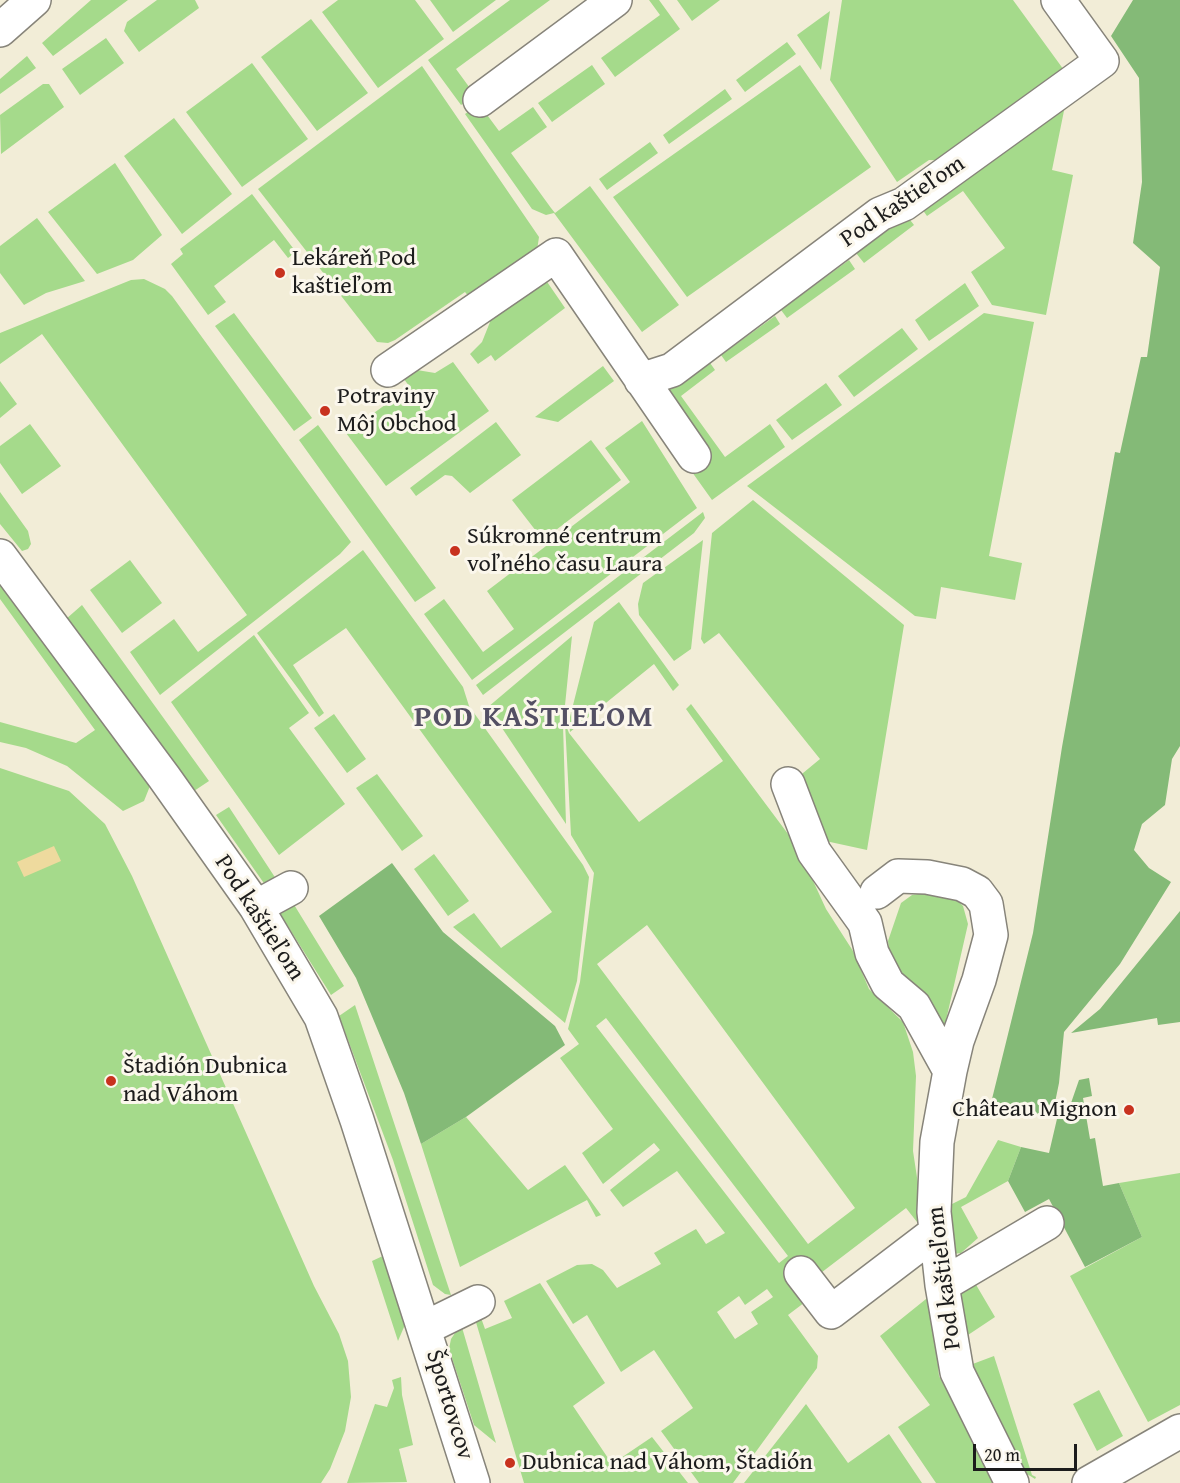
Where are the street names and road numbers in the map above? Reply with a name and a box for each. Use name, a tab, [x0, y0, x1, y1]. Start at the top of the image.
street label: Pod kaštieľom	[835, 150, 971, 254]
street label: Pod kaštieľom	[208, 850, 310, 986]
street label: Pod kaštieľom	[922, 1205, 968, 1351]
street label: Športovcov	[419, 1347, 479, 1463]

